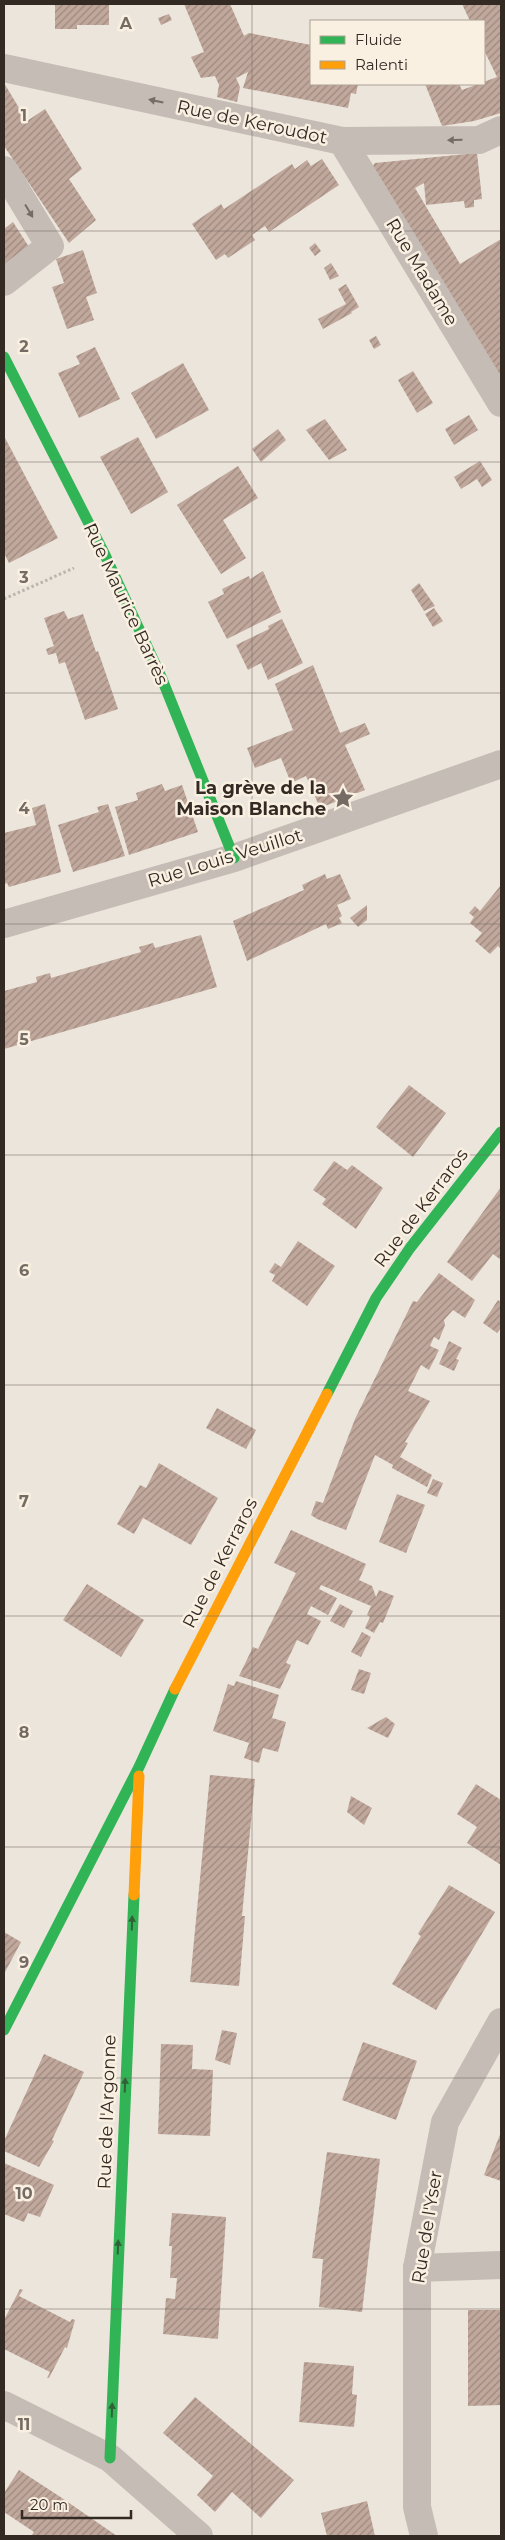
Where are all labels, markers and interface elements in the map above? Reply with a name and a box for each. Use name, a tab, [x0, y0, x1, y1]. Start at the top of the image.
text: A	[119, 14, 133, 33]
legend	[310, 20, 485, 85]
text: Fluide	[355, 30, 402, 49]
text: Ralenti	[355, 55, 408, 74]
street label: Rue de Keroudot	[175, 95, 329, 149]
one-way arrow	[149, 97, 164, 105]
text: 1	[21, 106, 27, 125]
one-way arrow	[446, 137, 462, 145]
one-way arrow	[25, 205, 34, 218]
street label: Rue Madame	[381, 214, 463, 330]
text: 2	[19, 337, 29, 356]
street label: Rue Maurice Barrès	[79, 520, 173, 689]
text: 3	[18, 568, 29, 587]
place label: La grève de la Maison Blanche	[176, 777, 326, 820]
place icon: La grève de la Maison Blanche	[330, 785, 356, 811]
text: 4	[18, 799, 30, 818]
street label: Rue Louis Veuillot	[145, 824, 305, 892]
text: 5	[19, 1030, 29, 1049]
street label: Rue de Kerraros	[369, 1144, 473, 1272]
text: 6	[19, 1261, 29, 1280]
text: 7	[19, 1492, 29, 1511]
street label: Rue de Kerraros	[178, 1494, 262, 1632]
text: 8	[19, 1723, 29, 1742]
one-way arrow	[129, 1914, 137, 1930]
text: 9	[19, 1953, 29, 1972]
street label: Rue de l'Argonne	[93, 2034, 121, 2190]
one-way arrow	[122, 2077, 130, 2093]
street label: Rue de l'Yser	[407, 2169, 447, 2285]
text: 10	[15, 2184, 33, 2203]
one-way arrow	[115, 2239, 123, 2255]
one-way arrow	[108, 2401, 116, 2417]
text: 11	[18, 2415, 30, 2434]
scale bar	[22, 2488, 131, 2520]
text: 20 m	[30, 2495, 68, 2514]

